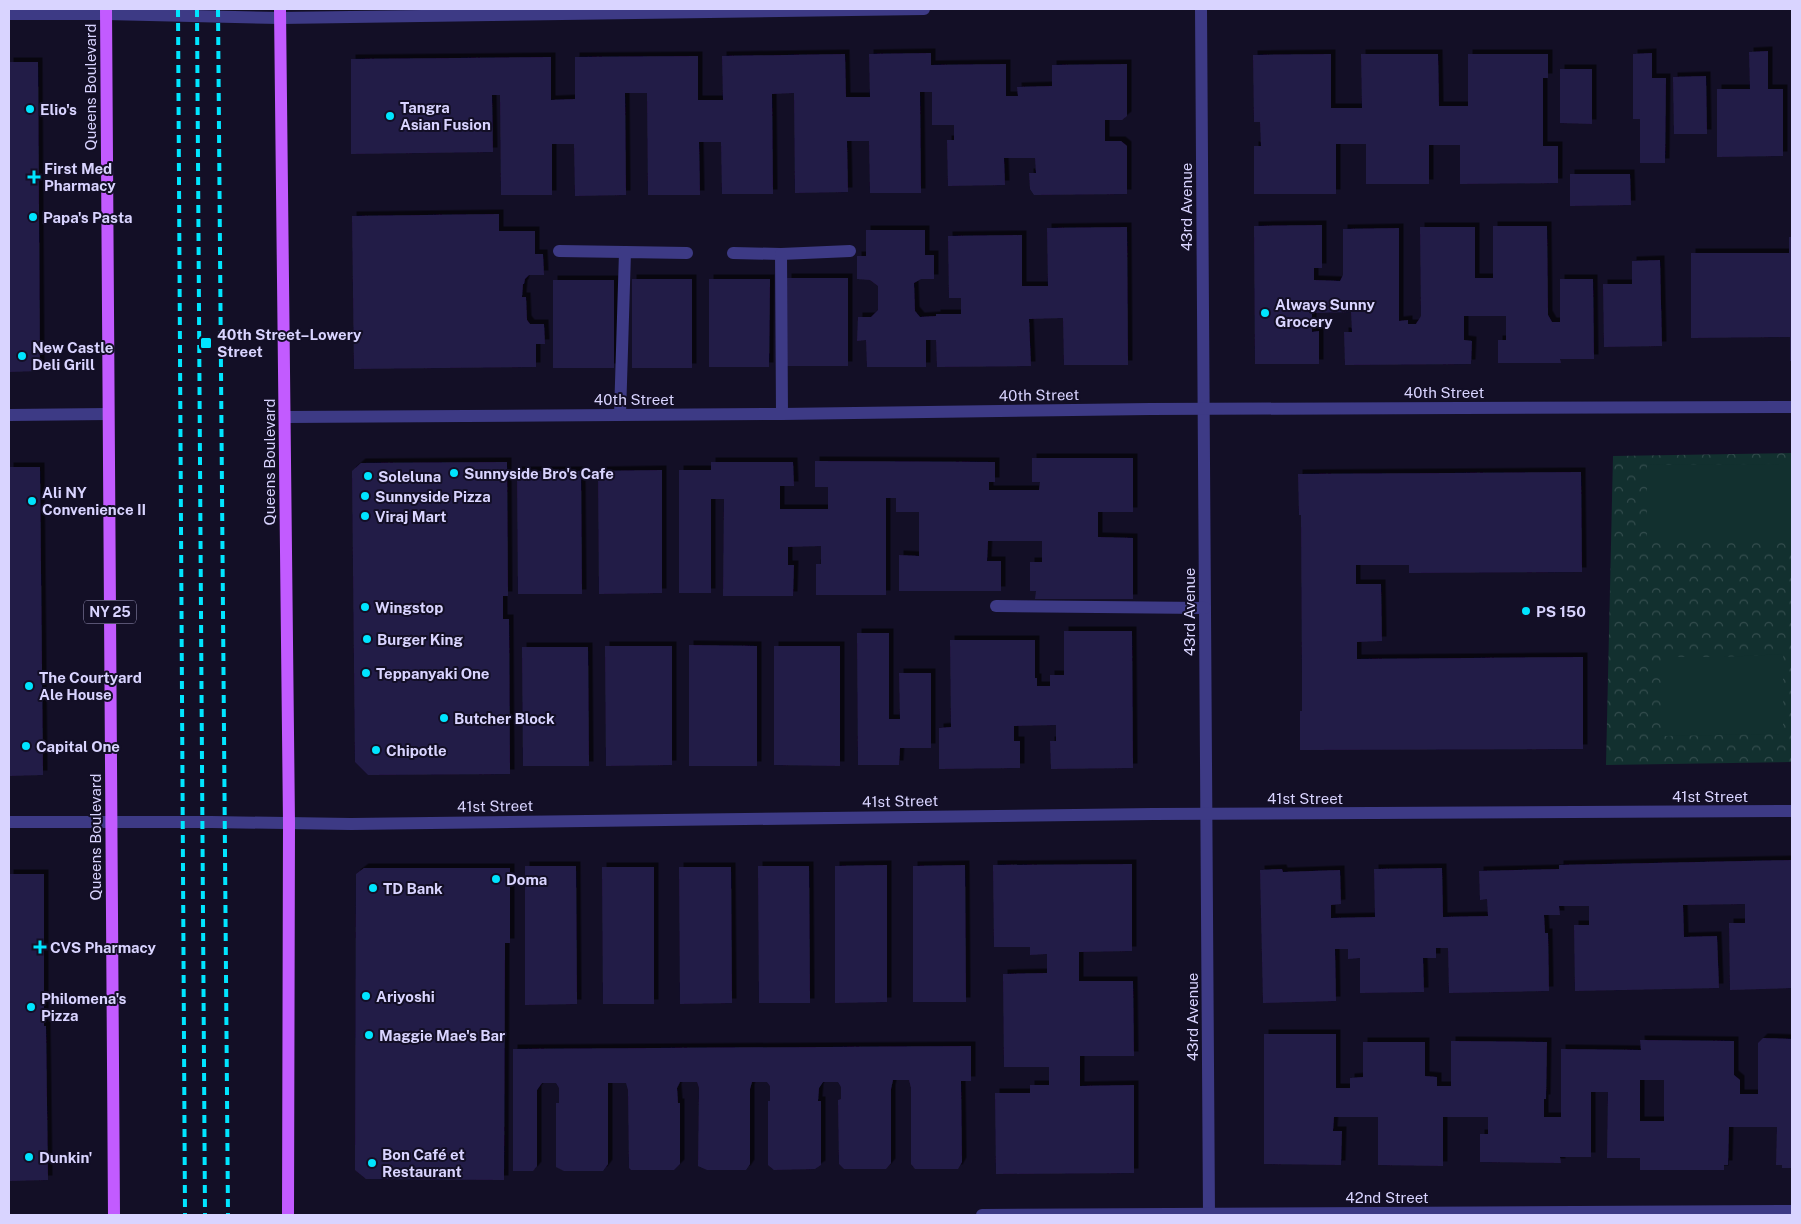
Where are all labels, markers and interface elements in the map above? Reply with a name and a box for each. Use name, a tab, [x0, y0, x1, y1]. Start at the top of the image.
street label: Queens Boulevard	[82, 24, 99, 150]
place label: Tangra Asian Fusion	[400, 99, 491, 133]
place label: Elio's	[40, 101, 77, 118]
marker: Elio's	[24, 103, 36, 115]
marker: Tangra Asian Fusion	[384, 110, 396, 122]
place label: First Med Pharmacy	[44, 160, 116, 194]
street label: 43rd Avenue	[1178, 163, 1195, 251]
marker: First Med Pharmacy	[28, 171, 40, 183]
place label: Papa's Pasta	[43, 209, 133, 226]
marker: Papa's Pasta	[27, 211, 39, 223]
place label: Always Sunny Grocery	[1275, 296, 1375, 330]
marker: Always Sunny Grocery	[1259, 307, 1271, 319]
place label: 40th Street–Lowery Street	[217, 326, 362, 360]
marker: 40th Street–Lowery Street	[199, 336, 213, 350]
place label: New Castle Deli Grill	[32, 339, 113, 373]
marker: New Castle Deli Grill	[16, 350, 28, 362]
street label: 40th Street	[1404, 384, 1484, 401]
street label: 40th Street	[999, 386, 1080, 404]
street label: 40th Street	[594, 391, 674, 408]
street label: Queens Boulevard	[261, 399, 278, 525]
place label: Sunnyside Bro's Cafe	[464, 465, 614, 482]
marker: Sunnyside Bro's Cafe	[448, 467, 460, 479]
place label: Soleluna	[378, 468, 441, 485]
marker: Soleluna	[362, 470, 374, 482]
place label: Ali NY Convenience II	[42, 484, 146, 518]
place label: Sunnyside Pizza	[375, 488, 491, 505]
marker: Sunnyside Pizza	[359, 490, 371, 502]
marker: Ali NY Convenience II	[26, 495, 38, 507]
place label: Viraj Mart	[375, 508, 446, 525]
marker: Viraj Mart	[359, 510, 371, 522]
street label: 43rd Avenue	[1181, 568, 1198, 656]
place label: Wingstop	[375, 599, 443, 616]
road number: NY 25	[84, 600, 136, 624]
marker: Wingstop	[359, 601, 371, 613]
place label: PS 150	[1536, 603, 1586, 620]
marker: PS 150	[1520, 605, 1532, 617]
place label: Burger King	[377, 631, 463, 648]
marker: Burger King	[361, 633, 373, 645]
place label: Teppanyaki One	[376, 665, 490, 682]
marker: Teppanyaki One	[360, 667, 372, 679]
place label: The Courtyard Ale House	[39, 669, 142, 703]
marker: The Courtyard Ale House	[23, 680, 35, 692]
place label: Butcher Block	[454, 710, 555, 727]
marker: Butcher Block	[438, 712, 450, 724]
place label: Capital One	[36, 738, 120, 755]
marker: Capital One	[20, 740, 32, 752]
place label: Chipotle	[386, 742, 447, 759]
marker: Chipotle	[370, 744, 382, 756]
street label: Queens Boulevard	[87, 774, 104, 900]
street label: 41st Street	[1672, 788, 1748, 805]
street label: 41st Street	[1267, 790, 1343, 807]
street label: 41st Street	[862, 792, 938, 810]
street label: 41st Street	[457, 797, 533, 815]
place label: Doma	[506, 871, 547, 888]
marker: Doma	[490, 873, 502, 885]
place label: TD Bank	[383, 880, 443, 897]
marker: TD Bank	[367, 882, 379, 894]
place label: CVS Pharmacy	[50, 939, 157, 956]
marker: CVS Pharmacy	[34, 941, 46, 953]
street label: 43rd Avenue	[1184, 973, 1201, 1061]
place label: Ariyoshi	[376, 988, 435, 1005]
place label: Philomena's Pizza	[41, 990, 126, 1024]
marker: Ariyoshi	[360, 990, 372, 1002]
marker: Philomena's Pizza	[25, 1001, 37, 1013]
place label: Maggie Mae's Bar	[379, 1027, 505, 1044]
marker: Maggie Mae's Bar	[363, 1029, 375, 1041]
place label: Bon Café et Restaurant	[382, 1146, 465, 1180]
place label: Dunkin'	[39, 1149, 93, 1166]
marker: Dunkin'	[23, 1151, 35, 1163]
marker: Bon Café et Restaurant	[366, 1157, 378, 1169]
street label: 42nd Street	[1345, 1189, 1429, 1206]

